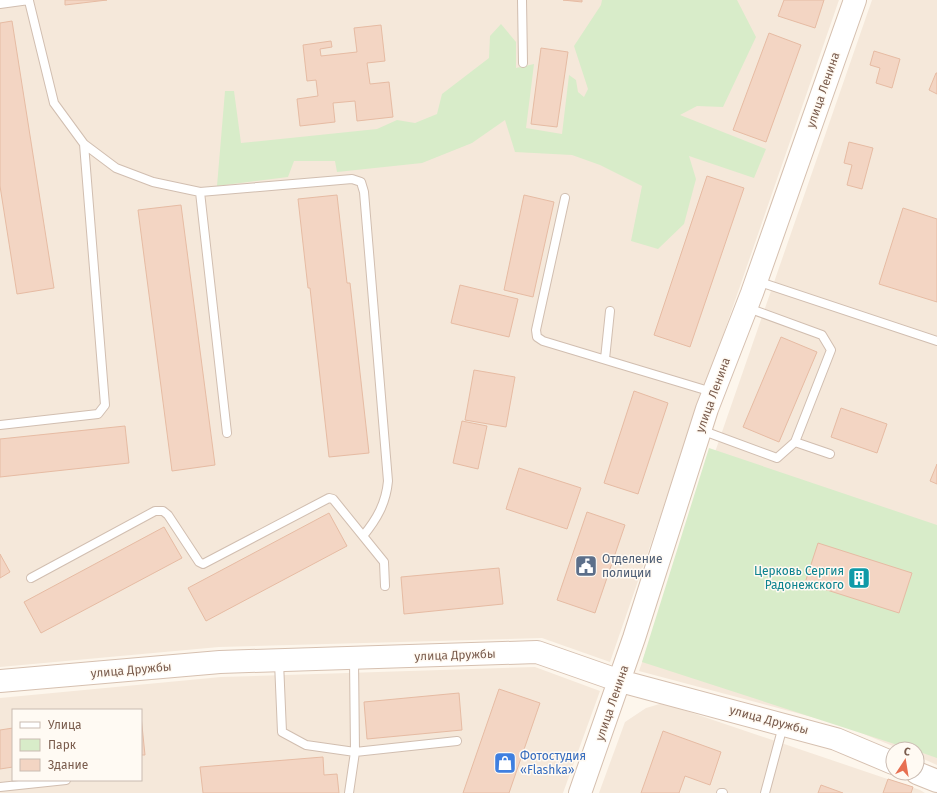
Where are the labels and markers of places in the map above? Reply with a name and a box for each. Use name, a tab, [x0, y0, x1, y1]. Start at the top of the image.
place label: Отделение полиции	[602, 552, 663, 580]
public building icon: Отделение полиции	[573, 553, 599, 579]
place label: Церковь Сергия Радонежского	[754, 564, 844, 592]
building icon: Церковь Сергия Радонежского	[846, 565, 872, 591]
place label: Фотостудия «Flashka»	[520, 749, 586, 777]
shop icon: Фотостудия «Flashka»	[492, 750, 518, 776]

